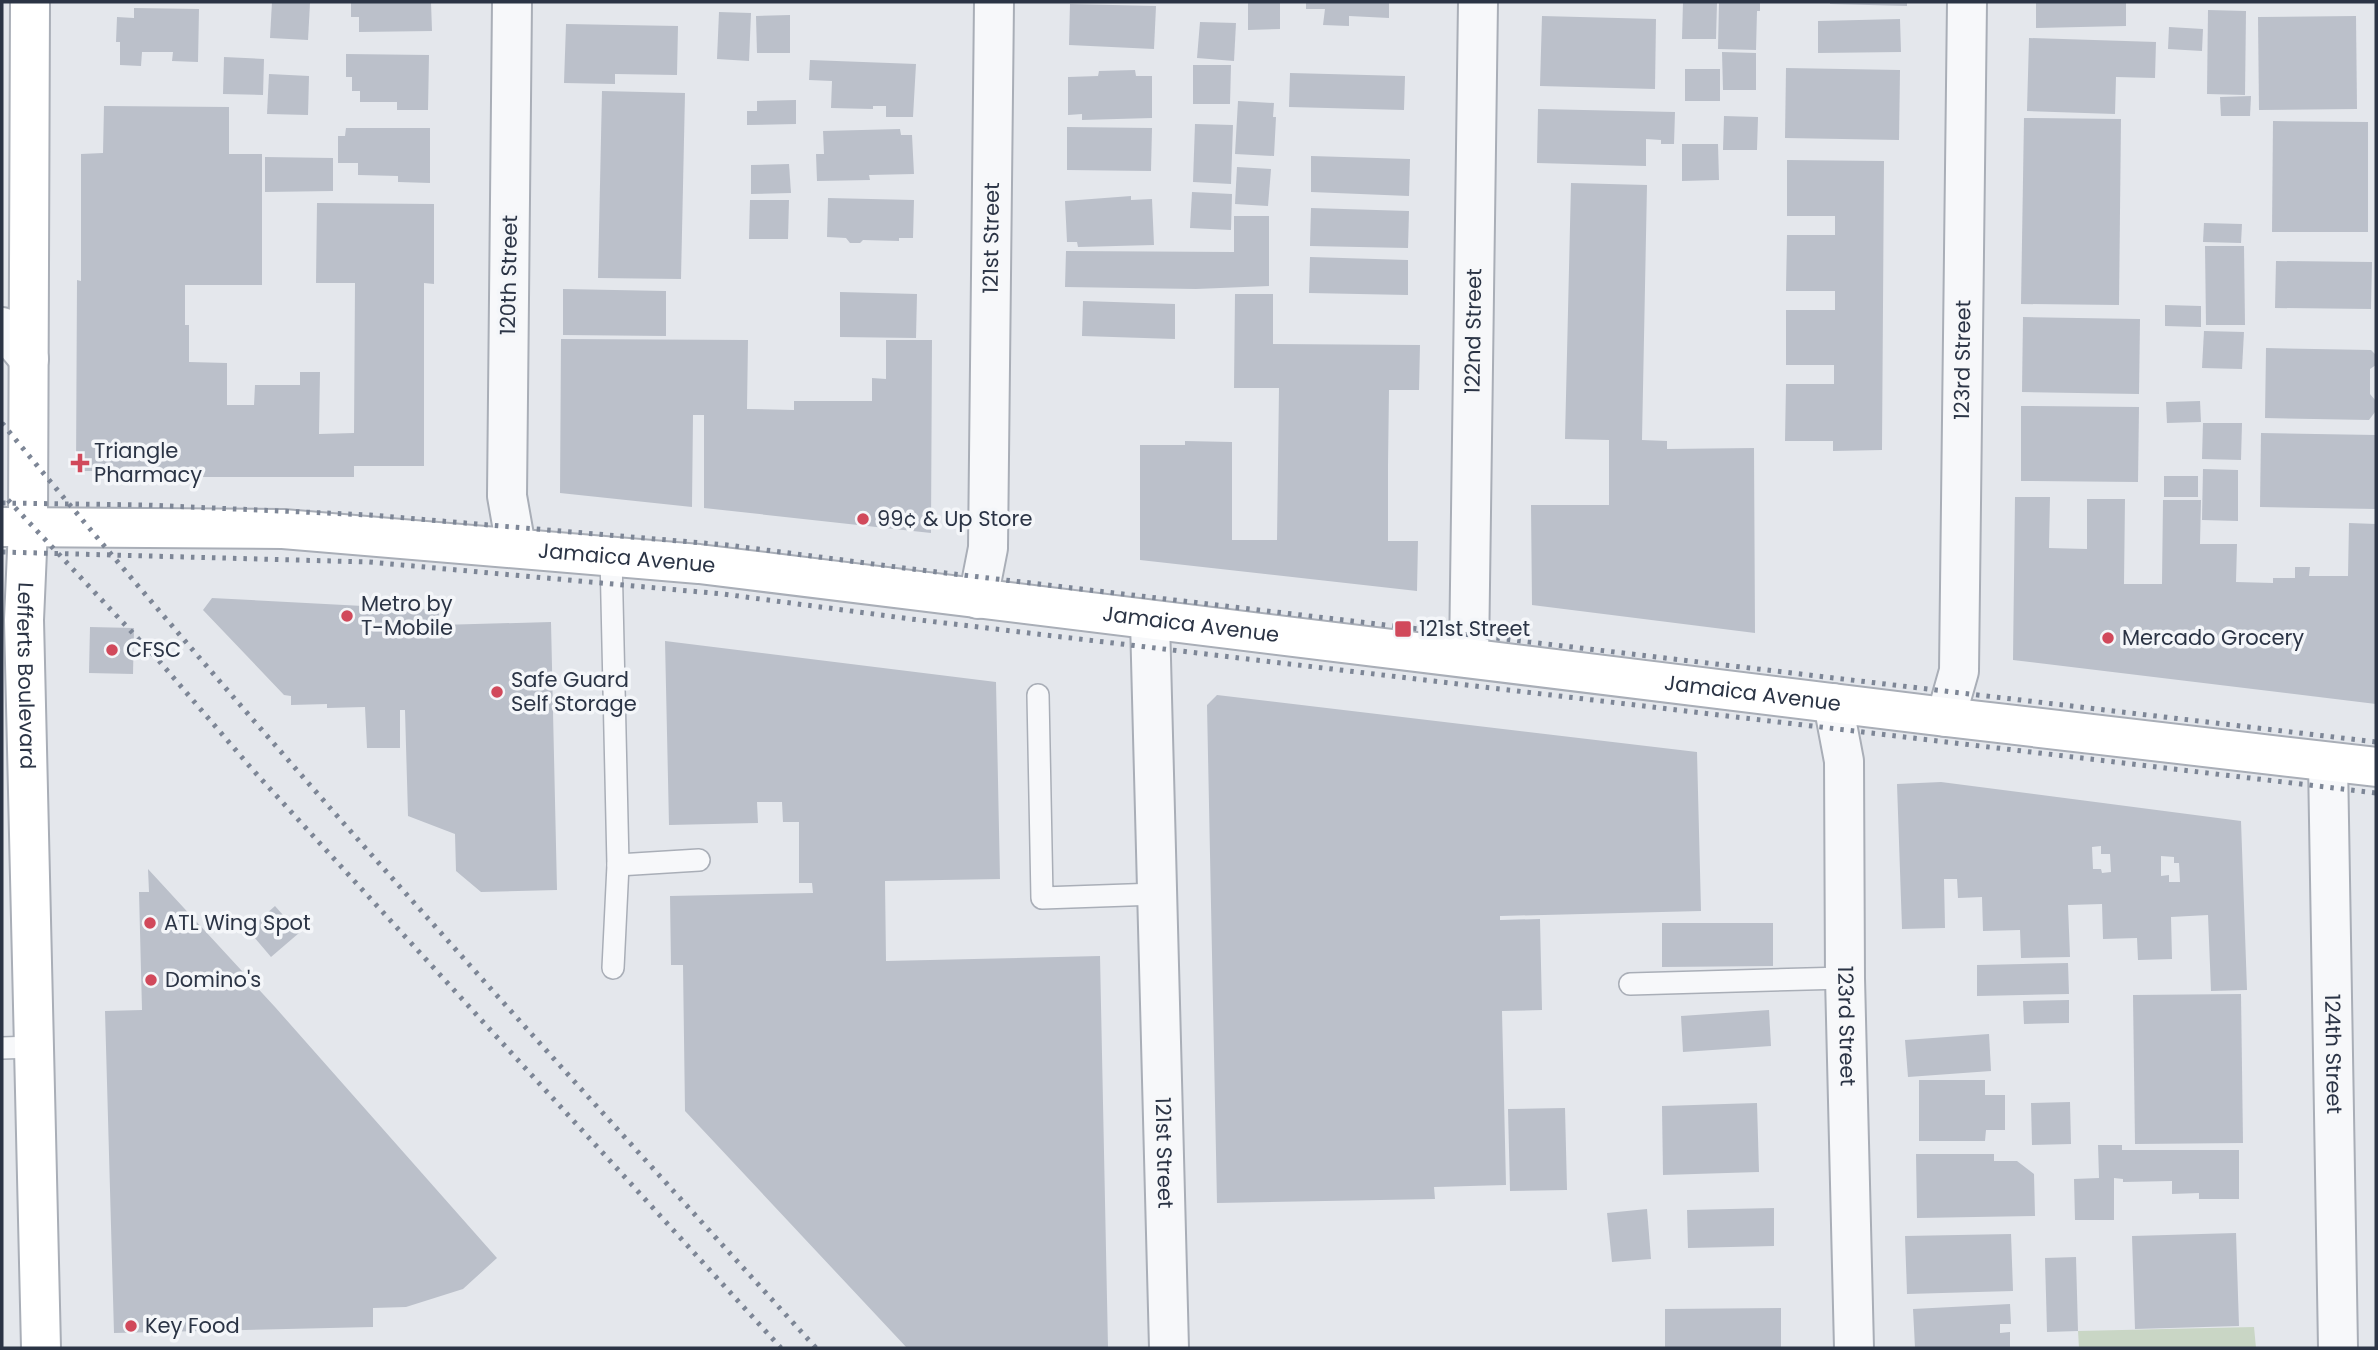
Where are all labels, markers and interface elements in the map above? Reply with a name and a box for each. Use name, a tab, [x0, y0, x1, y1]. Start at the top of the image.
street label: 121st Street	[976, 182, 1006, 294]
street label: 120th Street	[493, 215, 524, 335]
street label: 122nd Street	[1458, 268, 1488, 394]
street label: 123rd Street	[1947, 299, 1977, 420]
place label: Triangle Pharmacy	[94, 436, 202, 489]
marker: Triangle Pharmacy	[72, 455, 88, 471]
place label: 99¢ & Up Store	[877, 504, 1032, 533]
marker: 99¢ & Up Store	[855, 511, 871, 527]
street label: Jamaica Avenue	[537, 536, 717, 580]
street label: Lefferts Boulevard	[10, 582, 42, 770]
place label: Metro by T-Mobile	[361, 589, 453, 642]
street label: Jamaica Avenue	[1101, 599, 1281, 649]
marker: Metro by T-Mobile	[339, 608, 355, 624]
place label: 121st Street	[1419, 614, 1530, 643]
marker: 121st Street	[1393, 619, 1413, 639]
place label: Mercado Grocery	[2122, 623, 2304, 652]
marker: Mercado Grocery	[2100, 630, 2116, 646]
place label: CFSC	[126, 635, 181, 664]
marker: CFSC	[104, 642, 120, 658]
place label: Safe Guard Self Storage	[511, 665, 637, 718]
street label: Jamaica Avenue	[1663, 668, 1843, 718]
marker: Safe Guard Self Storage	[489, 684, 505, 700]
place label: ATL Wing Spot	[164, 908, 311, 937]
marker: ATL Wing Spot	[142, 915, 158, 931]
place label: Domino's	[165, 965, 261, 994]
street label: 123rd Street	[1831, 966, 1863, 1086]
marker: Domino's	[143, 972, 159, 988]
street label: 124th Street	[2318, 994, 2349, 1114]
street label: 121st Street	[1148, 1097, 1180, 1209]
place label: Key Food	[145, 1311, 240, 1340]
marker: Key Food	[123, 1318, 139, 1334]

